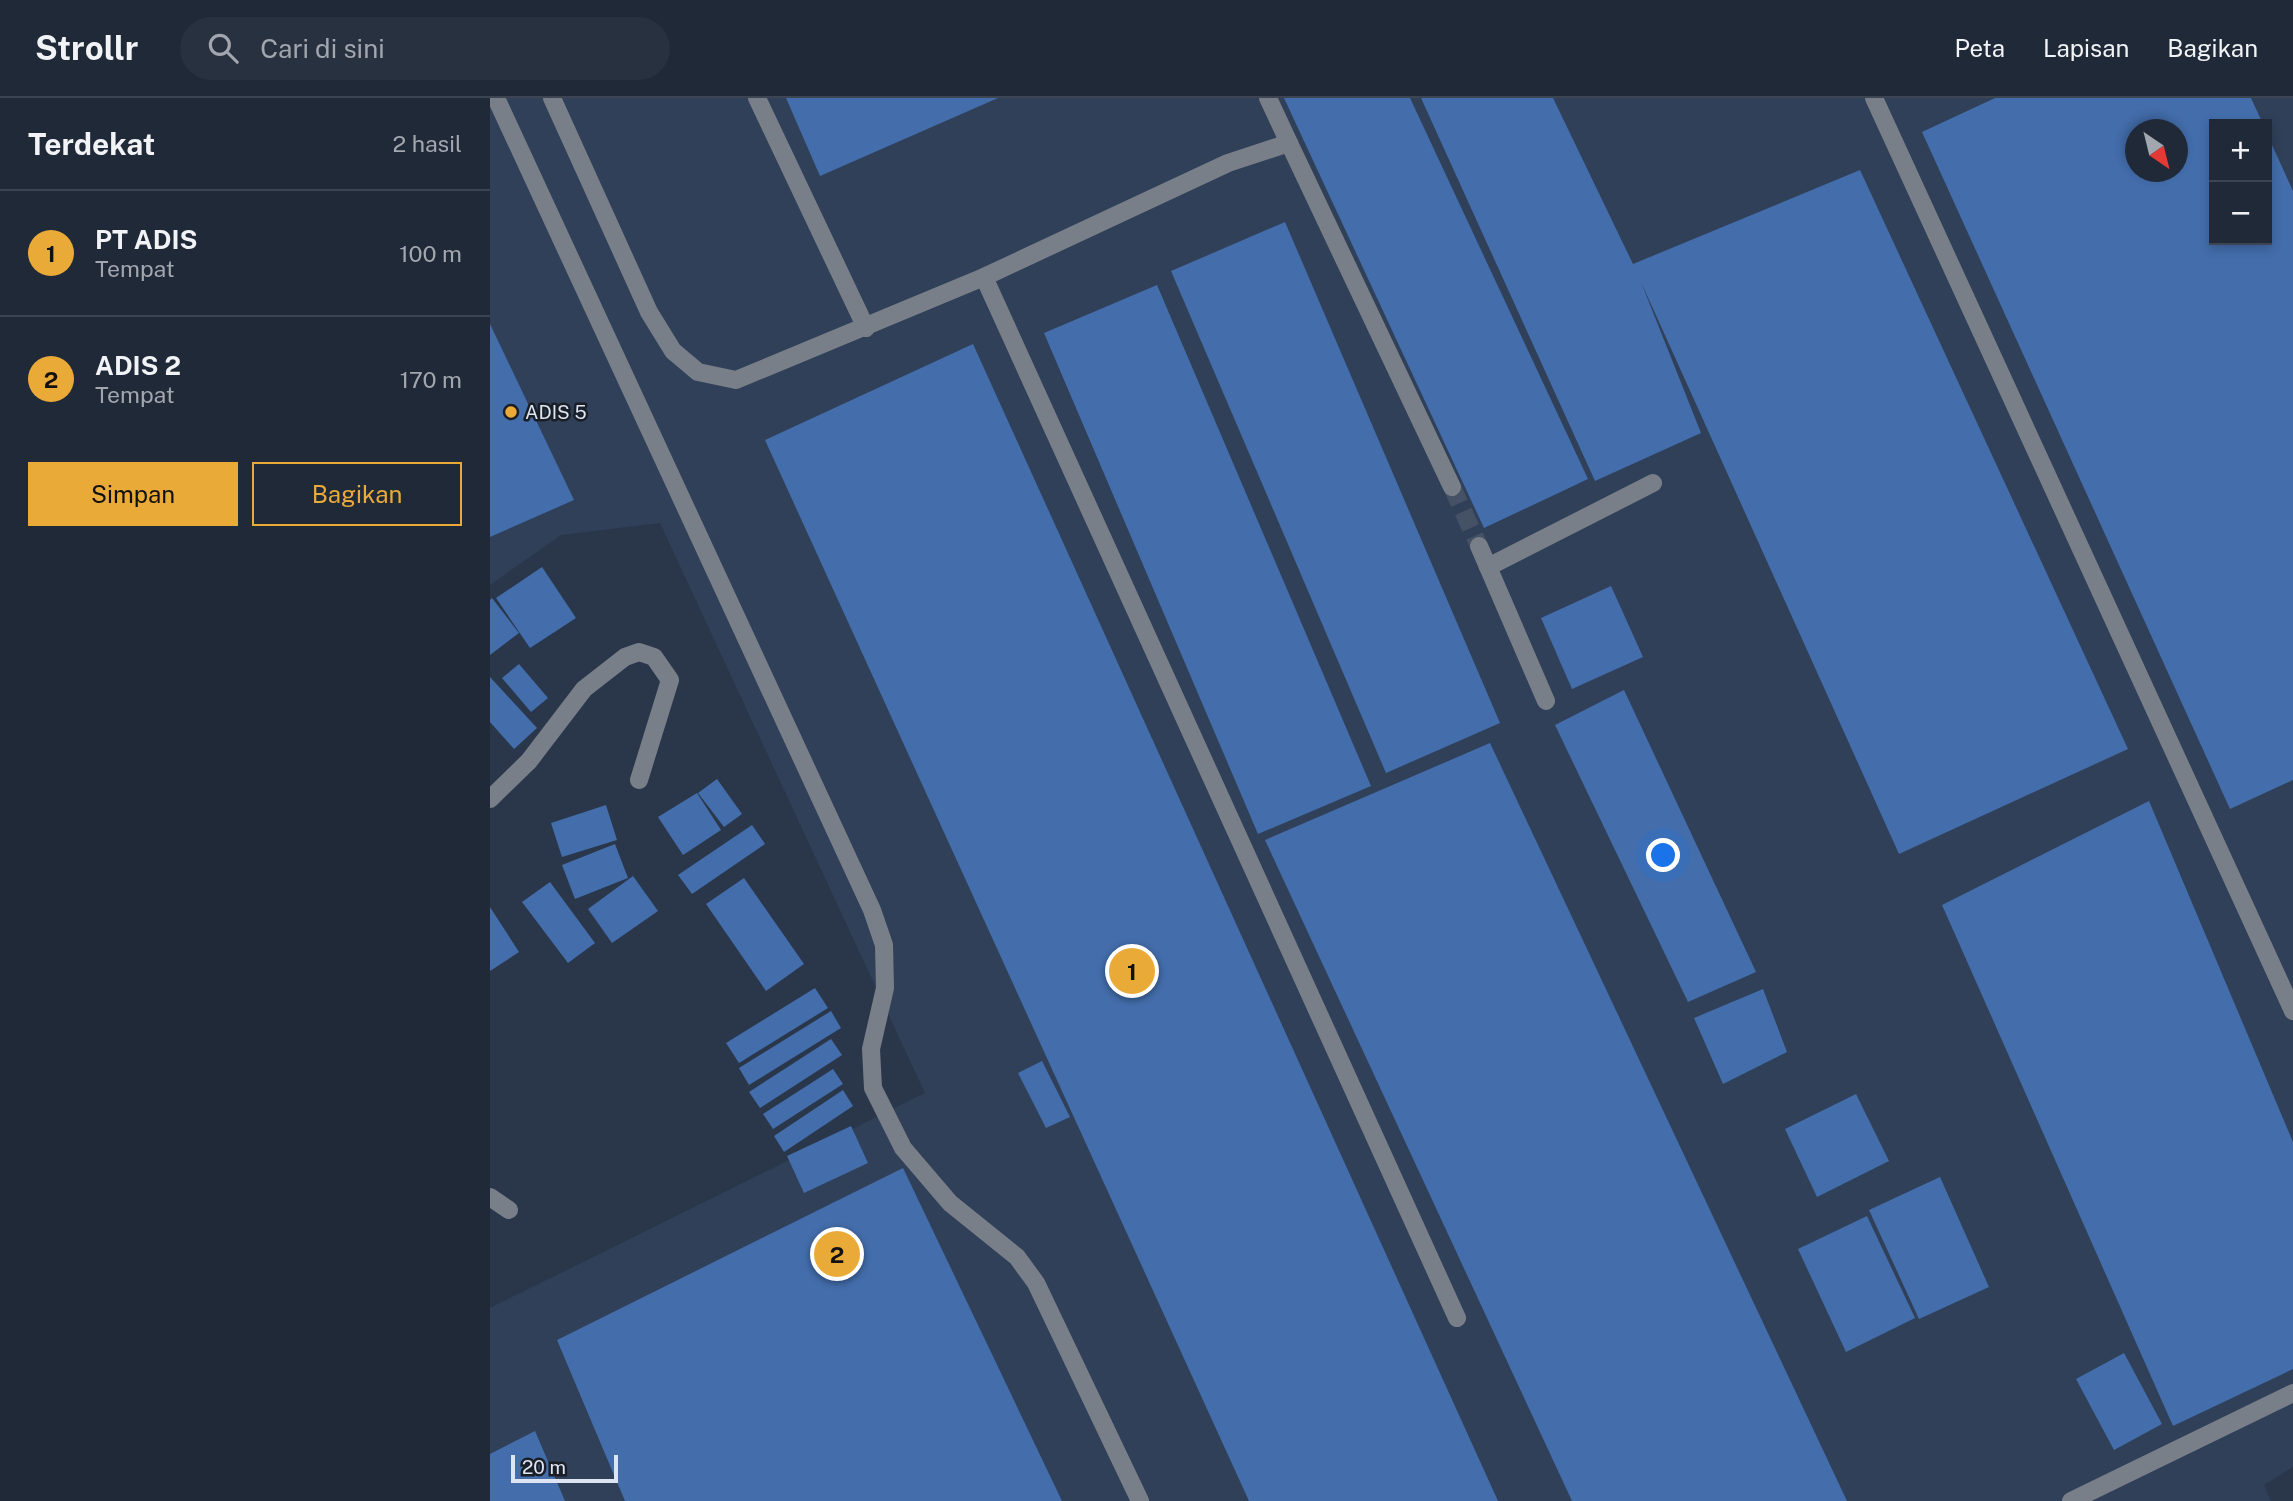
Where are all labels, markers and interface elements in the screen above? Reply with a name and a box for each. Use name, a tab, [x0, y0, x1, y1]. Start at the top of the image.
search box	[180, 17, 670, 80]
text: Strollr	[35, 29, 138, 67]
icon: search	[204, 29, 242, 67]
text: Cari di sini	[260, 33, 385, 64]
text: Peta	[1954, 34, 2005, 62]
text: Lapisan	[2043, 34, 2129, 62]
text: Bagikan	[2167, 34, 2258, 62]
north arrow	[2125, 119, 2188, 182]
map controls	[2209, 119, 2272, 245]
button: +	[2209, 119, 2272, 182]
text: Terdekat	[28, 126, 155, 162]
text: 2 hasil	[392, 130, 462, 157]
button: −	[2209, 182, 2272, 245]
text: PT ADIS	[95, 224, 197, 255]
text: 1	[46, 240, 56, 267]
text: 100 m	[399, 240, 462, 267]
text: Tempat	[95, 255, 175, 282]
text: ADIS 2	[95, 350, 181, 381]
text: 2	[44, 366, 58, 393]
text: 170 m	[400, 366, 462, 393]
text: Tempat	[95, 381, 175, 408]
place label: ADIS 5	[525, 401, 587, 423]
marker: ADIS 5	[503, 404, 519, 420]
button: Simpan	[28, 462, 238, 526]
button: Bagikan	[252, 462, 462, 526]
your location	[1646, 838, 1680, 872]
pin: 1	[1109, 945, 1155, 997]
pin: 2	[814, 1228, 860, 1280]
scale bar	[511, 1452, 618, 1484]
text: 20 m	[522, 1456, 566, 1478]

